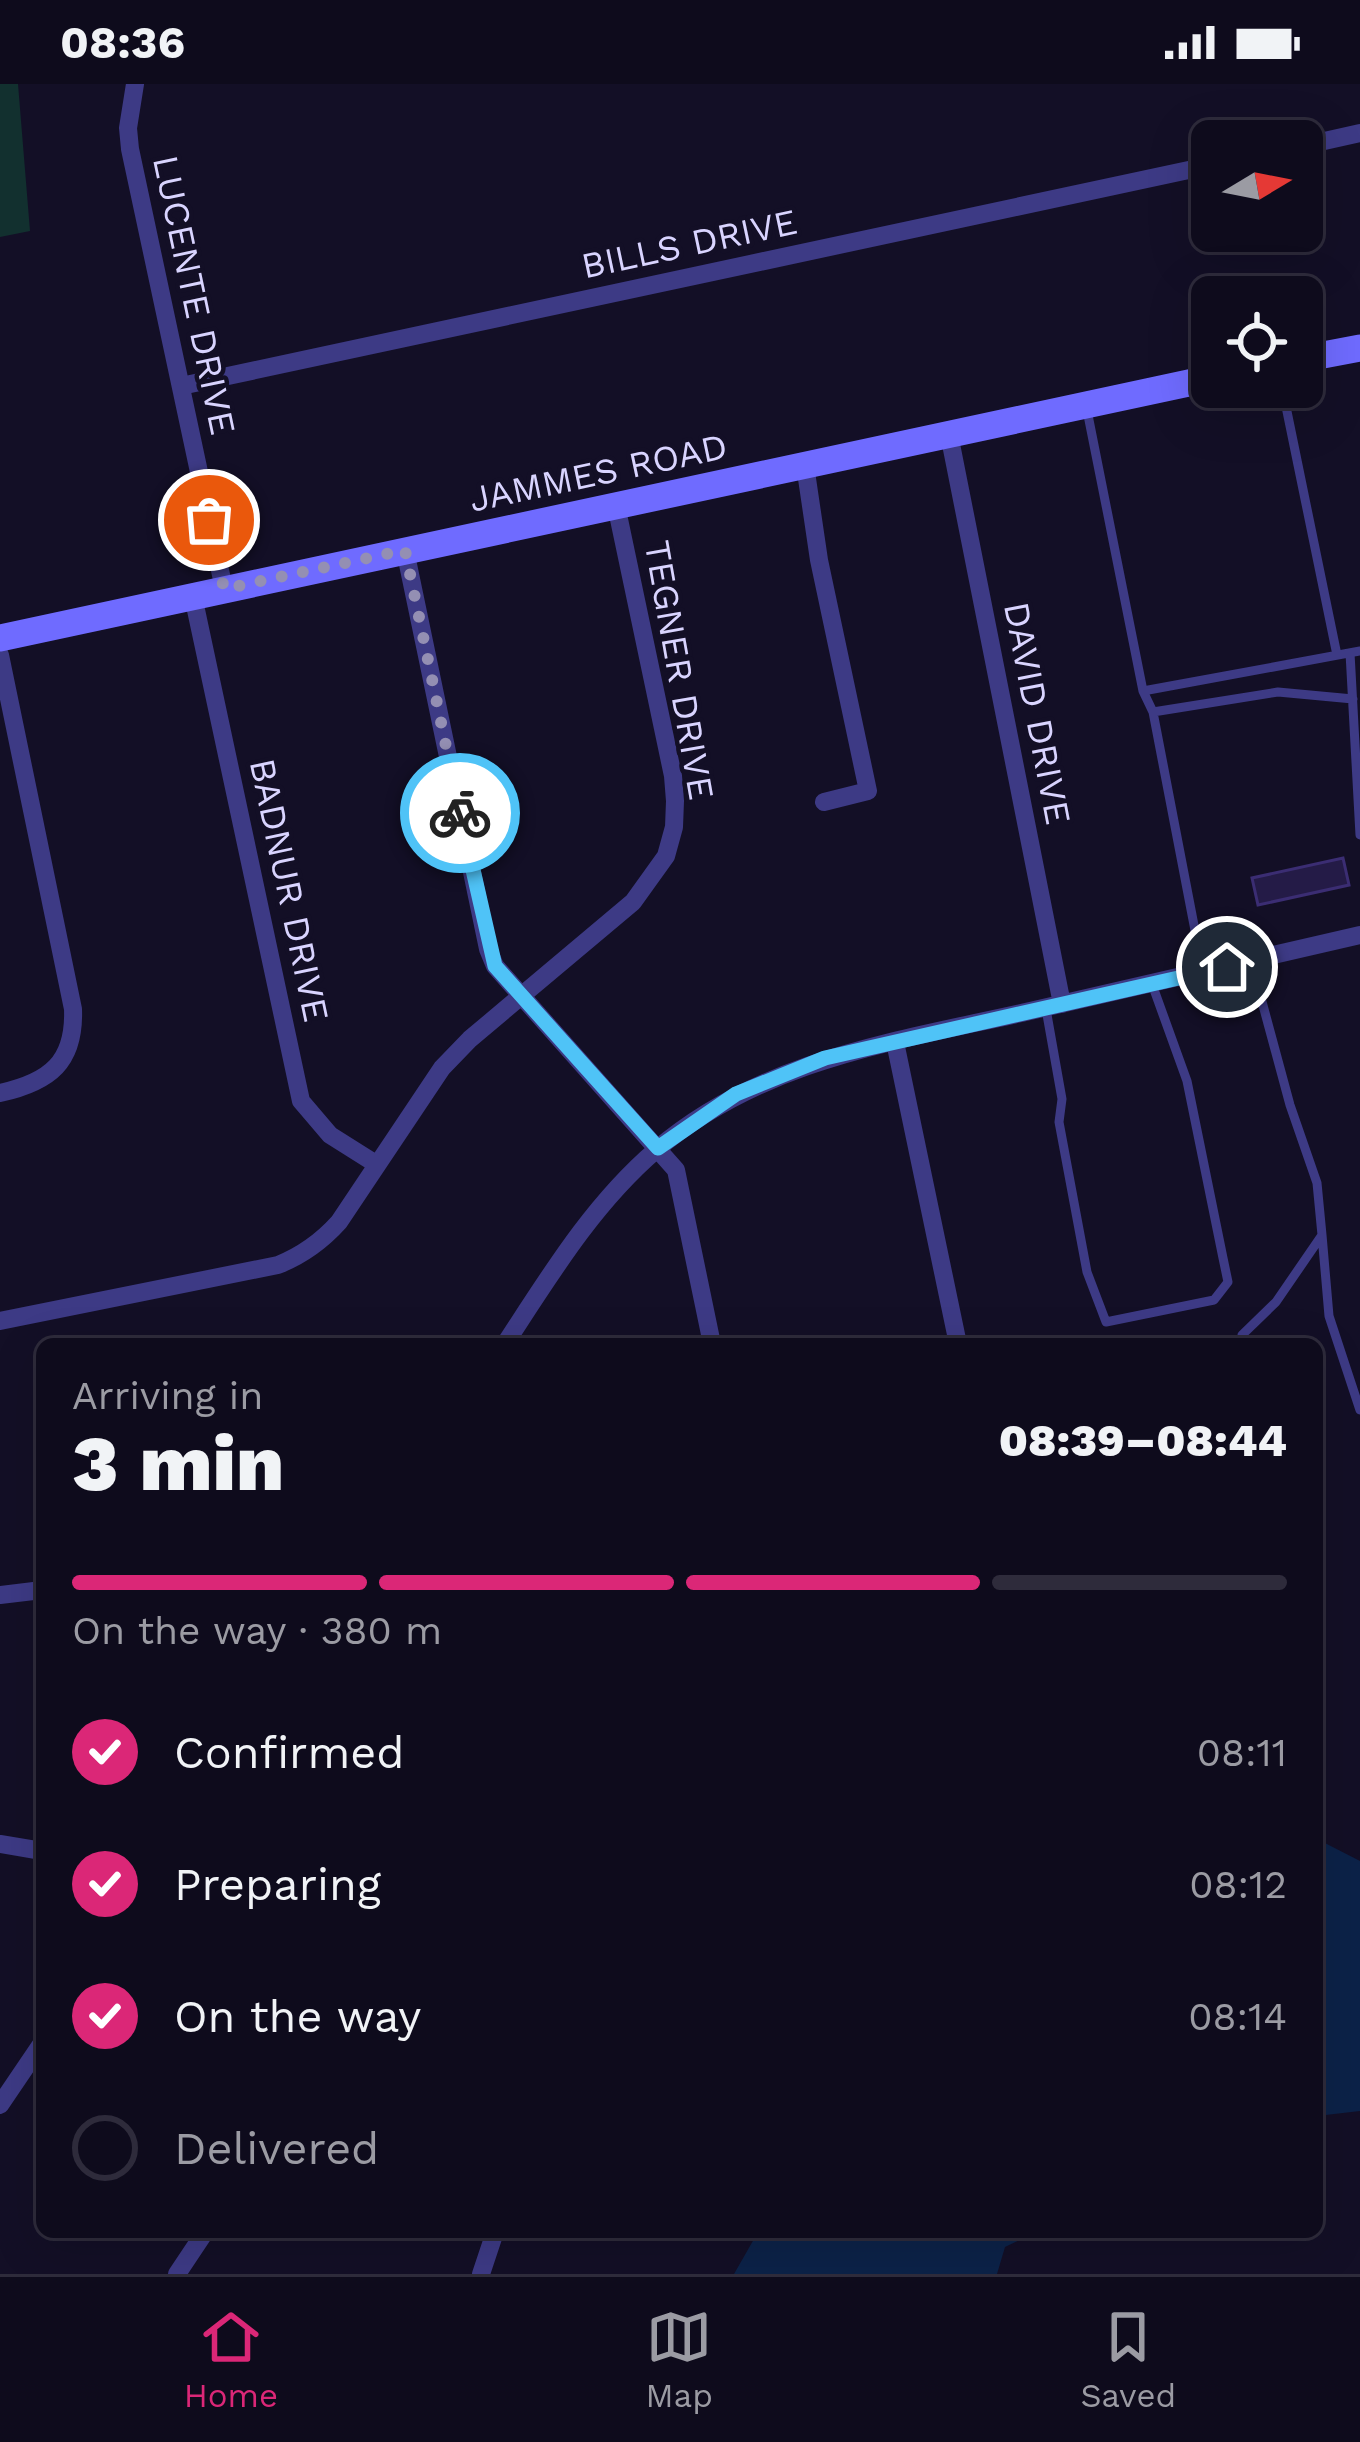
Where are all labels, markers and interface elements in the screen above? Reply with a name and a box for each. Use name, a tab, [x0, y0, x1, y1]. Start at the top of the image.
text: 08:36	[60, 16, 185, 69]
north arrow	[1191, 120, 1323, 252]
map controls	[1191, 120, 1323, 408]
street label: LUCENTE DRIVE	[144, 152, 244, 439]
street label: BILLS DRIVE	[578, 201, 801, 287]
button: locate	[1191, 276, 1323, 408]
street label: JAMMES ROAD	[465, 425, 731, 521]
pin	[158, 469, 260, 571]
icon: bag	[176, 487, 242, 553]
street label: TEGNER DRIVE	[636, 537, 723, 803]
street label: DAVID DRIVE	[995, 598, 1079, 828]
courier	[400, 753, 520, 873]
street label: BADNUR DRIVE	[241, 755, 337, 1026]
icon: bike	[427, 780, 493, 846]
pin	[1176, 916, 1278, 1018]
icon: home	[1194, 934, 1260, 1000]
text: Arriving in	[72, 1373, 263, 1418]
text: 08:39–08:44	[999, 1414, 1287, 1467]
text: 3 min	[72, 1417, 284, 1509]
text: On the way · 380 m	[72, 1608, 442, 1653]
icon: check	[72, 1719, 138, 1785]
text: Confirmed	[174, 1726, 405, 1779]
text: 08:11	[1197, 1730, 1287, 1775]
icon: check	[72, 1851, 138, 1917]
text: Preparing	[174, 1858, 381, 1911]
text: 08:12	[1189, 1862, 1287, 1907]
icon: check	[72, 1983, 138, 2049]
text: On the way	[174, 1990, 421, 2043]
text: 08:14	[1188, 1994, 1287, 2039]
text: Delivered	[174, 2122, 379, 2175]
tab: Home	[184, 2304, 278, 2415]
tab: Map	[646, 2304, 713, 2415]
tab: Saved	[1080, 2304, 1176, 2415]

